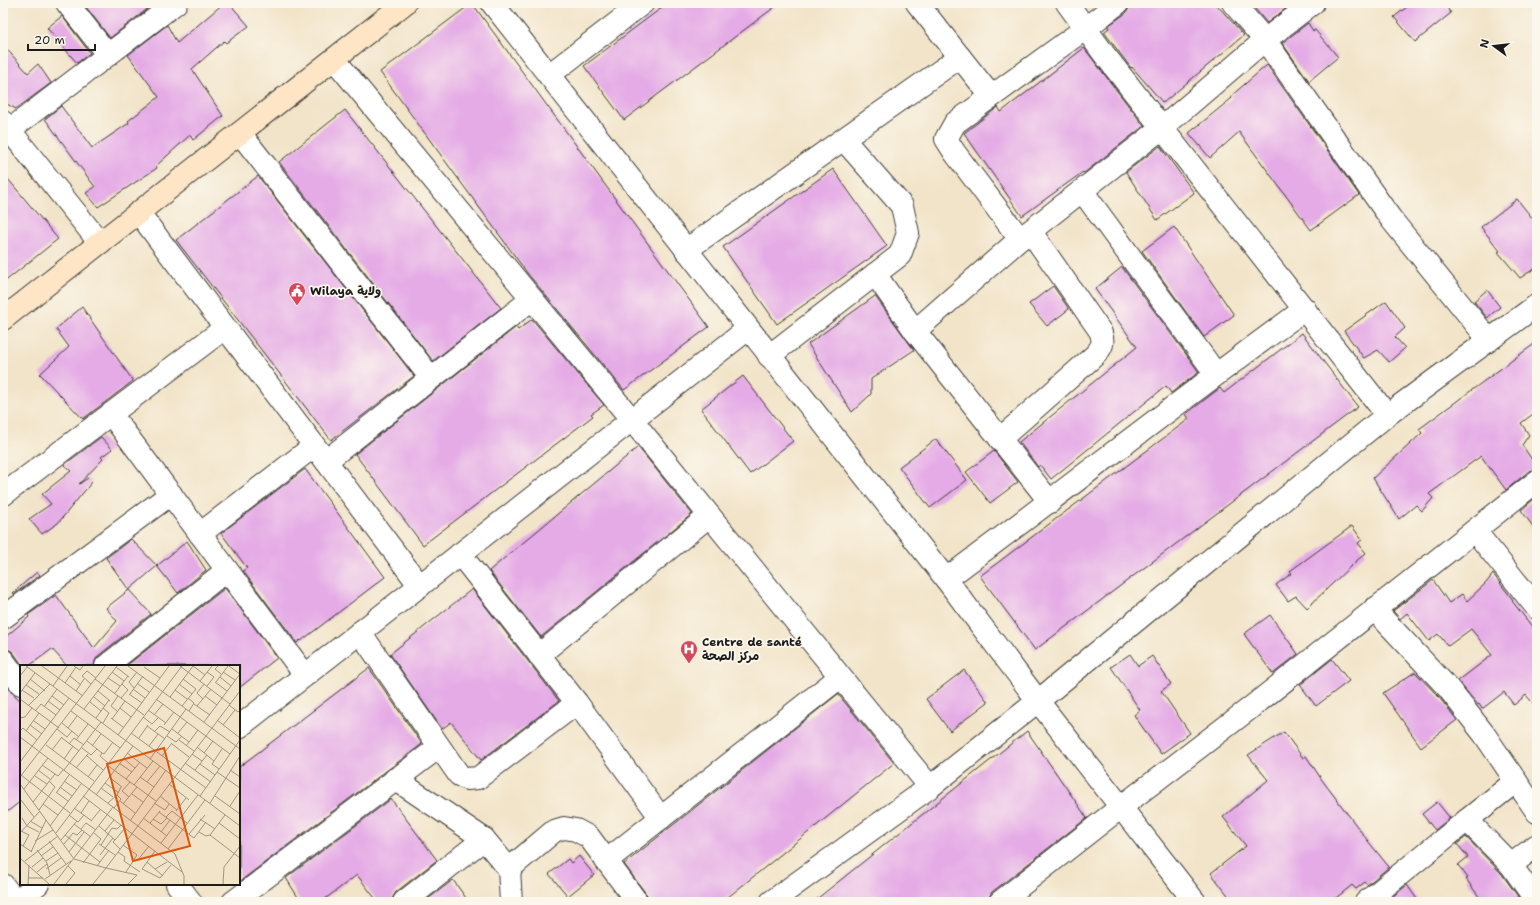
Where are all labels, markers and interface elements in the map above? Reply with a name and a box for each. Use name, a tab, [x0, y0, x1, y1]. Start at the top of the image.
scale bar	[28, 26, 95, 52]
north arrow	[1474, 26, 1514, 66]
text: 20 m	[34, 32, 65, 48]
text: N	[1476, 37, 1493, 50]
public building icon: Wilaya ولاية	[287, 281, 307, 306]
place label: Wilaya ولاية	[310, 283, 381, 299]
place label: Centre de santé مركز الصحة	[702, 634, 802, 664]
hospital icon: Centre de santé مركز الصحة	[679, 639, 699, 664]
inset map	[20, 665, 240, 885]

